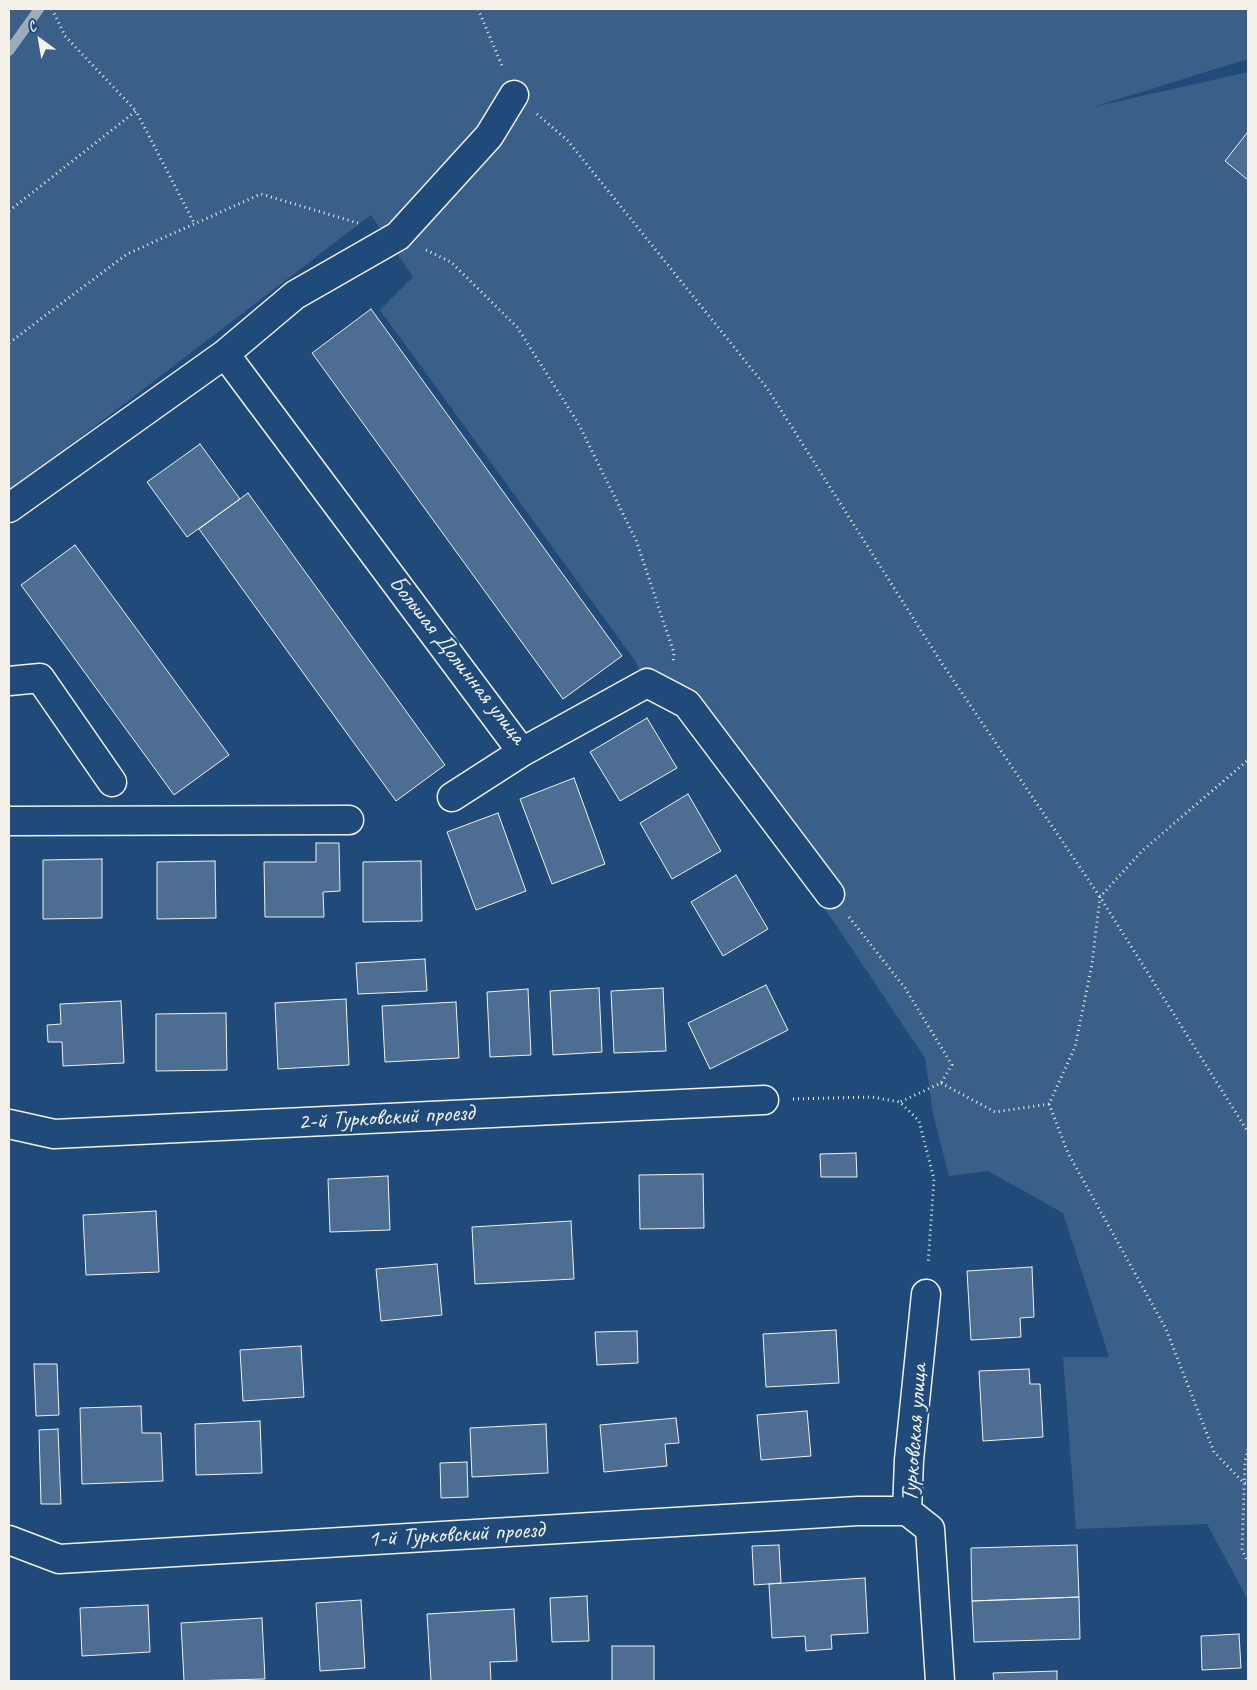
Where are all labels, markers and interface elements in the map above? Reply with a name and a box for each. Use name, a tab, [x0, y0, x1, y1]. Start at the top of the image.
north arrow	[15, 15, 65, 65]
text: С	[24, 18, 39, 36]
street label: Большая Долинная улица	[382, 570, 532, 750]
street label: 2-й Турковский проезд	[297, 1099, 475, 1137]
street label: Турковская улица	[896, 1363, 934, 1503]
street label: 1-й Турковский проезд	[367, 1516, 545, 1554]

